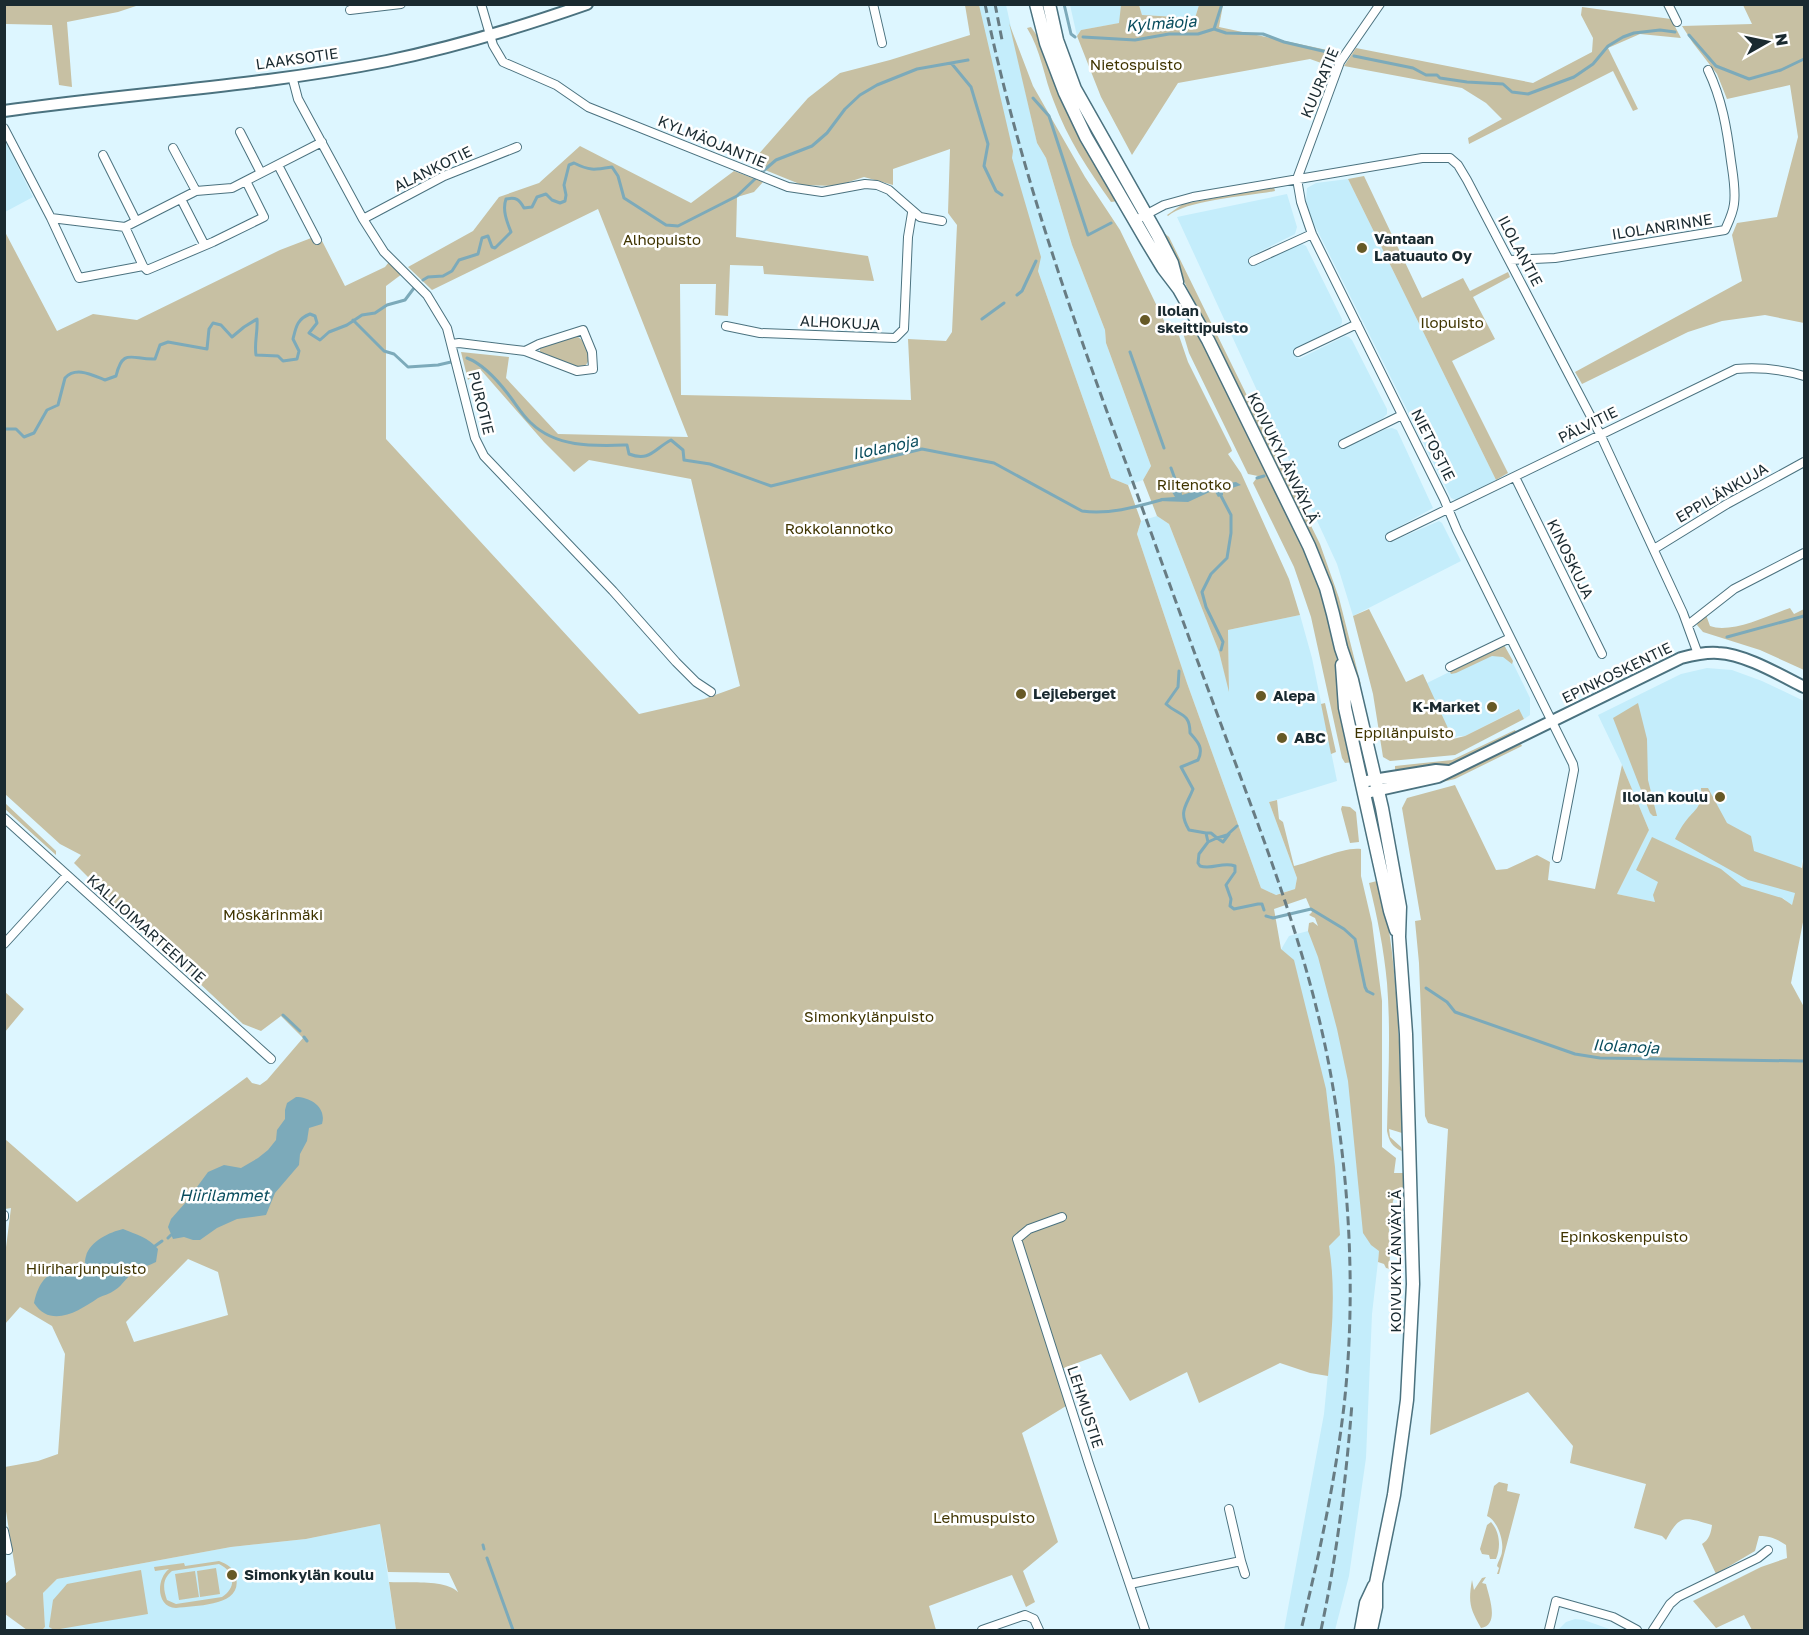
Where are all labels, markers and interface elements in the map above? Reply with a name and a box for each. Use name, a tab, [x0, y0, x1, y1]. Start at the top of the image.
water label: Kylmäoja	[1125, 10, 1198, 35]
north arrow	[1737, 12, 1797, 72]
text: N	[1771, 32, 1793, 47]
street label: LAAKSOTIE	[255, 43, 339, 73]
street label: KUURATIE	[1296, 45, 1342, 120]
park label: Nietospuisto	[1090, 55, 1182, 73]
street label: KYLMÄOJANTIE	[656, 111, 769, 171]
street label: ALANKOTIE	[391, 141, 474, 195]
street label: ILOLANRINNE	[1611, 209, 1713, 243]
street label: ILOLANTIE	[1495, 212, 1547, 289]
place label: Vantaan Laatuauto Oy	[1374, 229, 1472, 264]
park label: Alhopuisto	[623, 230, 701, 248]
marker: Vantaan Laatuauto Oy	[1355, 241, 1369, 255]
place label: Ilolan skeittipuisto	[1157, 301, 1248, 336]
street label: ALHOKUJA	[799, 311, 881, 333]
marker: Ilolan skeittipuisto	[1138, 313, 1152, 327]
park label: Ilopuisto	[1420, 313, 1484, 331]
street label: PUROTIE	[465, 369, 499, 436]
street label: KOIVUKYLÄNVÄYLÄ	[1244, 389, 1323, 526]
street label: PÄLVITIE	[1555, 402, 1620, 446]
street label: NIETOSTIE	[1408, 406, 1460, 483]
water label: Ilolanoja	[850, 430, 921, 464]
street label: EPPILÄNKUJA	[1672, 459, 1771, 526]
park label: Riitenotko	[1157, 475, 1231, 493]
street label: KINOSKUJA	[1544, 516, 1598, 601]
park label: Rokkolannotko	[785, 519, 893, 537]
street label: EPINKOSKENTIE	[1559, 638, 1674, 706]
place label: Lejleberget	[1033, 684, 1116, 702]
place label: Alepa	[1273, 686, 1316, 704]
marker: Lejleberget	[1014, 687, 1028, 701]
marker: Alepa	[1254, 689, 1268, 703]
place label: K-Market	[1412, 697, 1480, 715]
marker: K-Market	[1485, 700, 1499, 714]
park label: Eppilänpuisto	[1354, 723, 1454, 741]
place label: ABC	[1294, 728, 1326, 746]
marker: ABC	[1275, 731, 1289, 745]
place label: Ilolan koulu	[1622, 787, 1708, 805]
marker: Ilolan koulu	[1713, 790, 1727, 804]
street label: KALLIOIMARTEENTIE	[84, 870, 210, 986]
park label: Möskärinmäki	[223, 905, 323, 923]
park label: Simonkylänpuisto	[804, 1007, 934, 1025]
water label: Ilolanoja	[1592, 1034, 1661, 1058]
water label: Hiirilammet	[179, 1185, 270, 1205]
street label: KOIVUKYLÄNVÄYLÄ	[1386, 1189, 1404, 1333]
park label: Epinkoskenpuisto	[1560, 1227, 1688, 1245]
park label: Hiiriharjunpuisto	[26, 1259, 146, 1277]
street label: LEHMUSTIE	[1064, 1363, 1108, 1450]
park label: Lehmuspuisto	[933, 1508, 1035, 1526]
place label: Simonkylän koulu	[244, 1565, 374, 1583]
marker: Simonkylän koulu	[225, 1568, 239, 1582]

